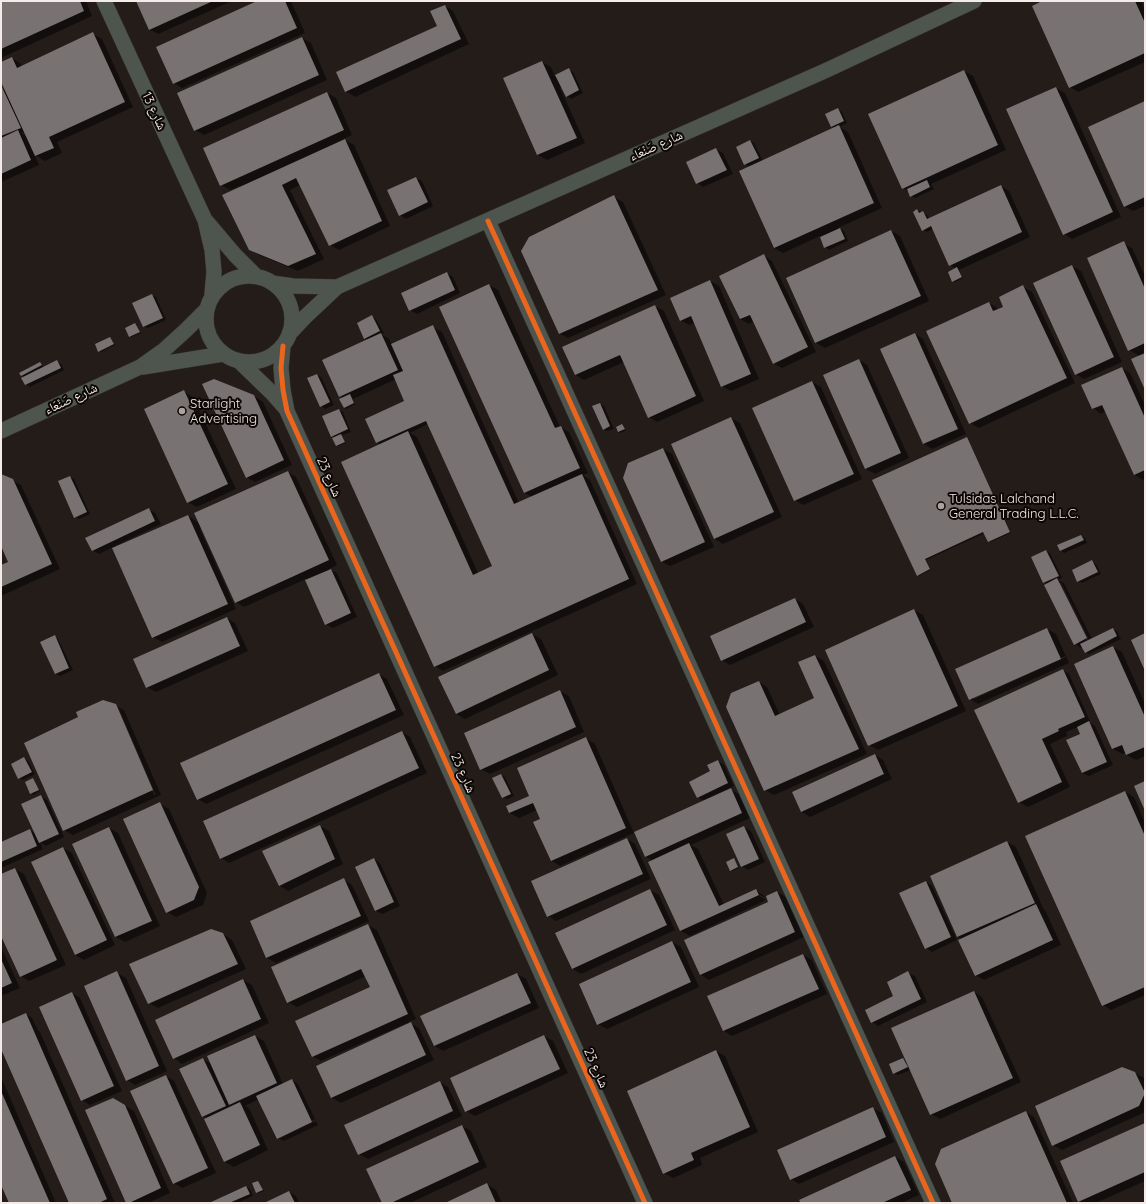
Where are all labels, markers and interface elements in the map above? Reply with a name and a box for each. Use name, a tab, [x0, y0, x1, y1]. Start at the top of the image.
street label: شارع 13	[139, 90, 169, 132]
street label: شارع صَنْعَاء	[627, 127, 685, 165]
street label: شارع صَنْعَاء	[42, 380, 100, 418]
place label: Starlight Advertising	[190, 396, 257, 427]
marker: Starlight Advertising	[177, 406, 187, 416]
street label: شارع 23	[313, 455, 345, 499]
place label: Tulsidas Lalchand General Trading L.L.C.	[949, 491, 1079, 522]
marker: Tulsidas Lalchand General Trading L.L.C.	[936, 501, 946, 511]
street label: شارع 23	[447, 751, 479, 795]
street label: شارع 23	[580, 1046, 612, 1090]

